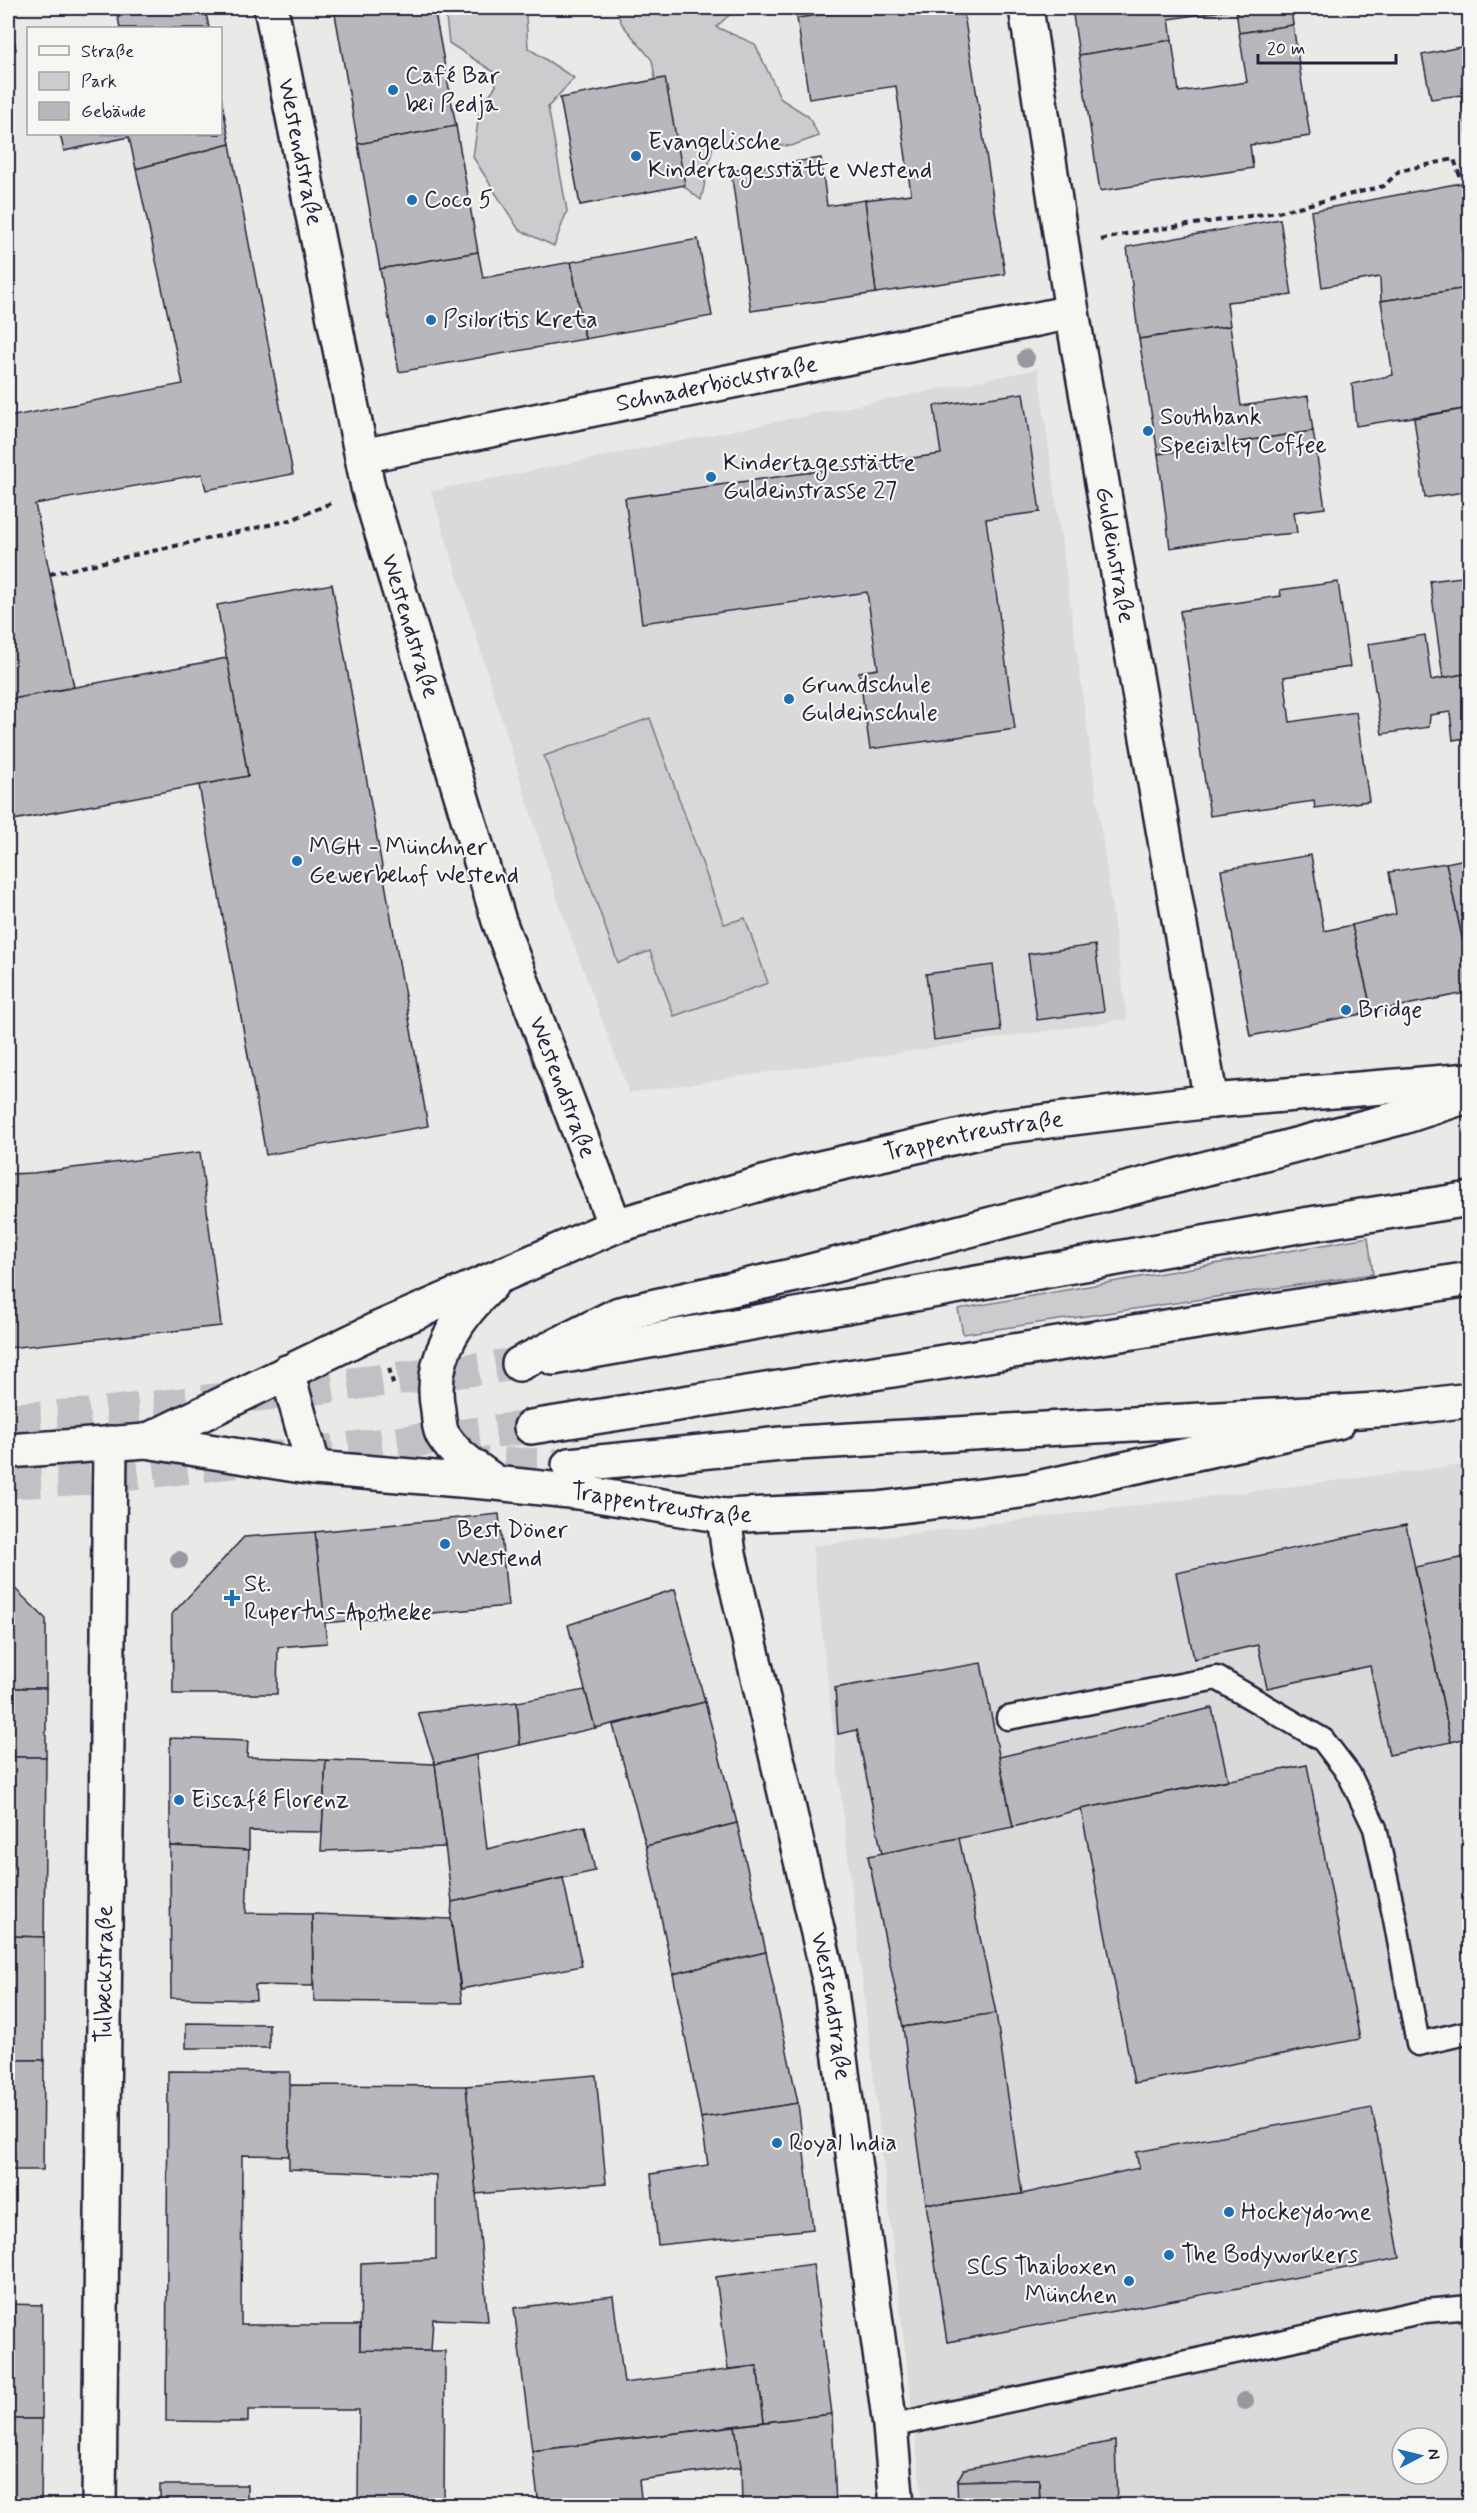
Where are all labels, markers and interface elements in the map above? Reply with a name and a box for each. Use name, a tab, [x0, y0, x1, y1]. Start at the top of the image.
legend	[27, 27, 222, 135]
scale bar	[1258, 27, 1396, 65]
text: 20 m	[1267, 37, 1305, 61]
text: Straße	[81, 40, 134, 64]
place label: Café Bar bei Pedja	[405, 61, 500, 120]
text: Park	[81, 70, 117, 94]
street label: Westendstraße	[270, 76, 330, 228]
marker: Café Bar bei Pedja	[386, 83, 400, 97]
text: Gebäude	[81, 100, 146, 124]
place label: Evangelische Kindertagesstätte Westend	[648, 127, 932, 188]
marker: Evangelische Kindertagesstätte Westend	[629, 149, 643, 163]
place label: Coco 5	[424, 185, 493, 216]
marker: Coco 5	[405, 193, 419, 207]
place label: Psiloritis Kreta	[443, 305, 598, 336]
marker: Psiloritis Kreta	[424, 313, 438, 327]
street label: Schnaderböckstraße	[613, 348, 820, 420]
place label: Southbank Specialty Coffee	[1160, 402, 1327, 461]
marker: Southbank Specialty Coffee	[1141, 424, 1155, 438]
place label: Kindertagesstätte Guldeinstrasse 27	[723, 448, 916, 507]
marker: Kindertagesstätte Guldeinstrasse 27	[704, 470, 718, 484]
street label: Guldeinstraße	[1088, 484, 1142, 626]
street label: Westendstraße	[374, 550, 446, 702]
place label: Grundschule Guldeinschule	[801, 670, 938, 729]
marker: Grundschule Guldeinschule	[782, 692, 796, 706]
place label: MGH - Münchner Gewerbehof Westend	[309, 832, 519, 891]
marker: MGH - Münchner Gewerbehof Westend	[290, 854, 304, 868]
place label: Bridge	[1358, 995, 1422, 1026]
marker: Bridge	[1339, 1003, 1353, 1017]
street label: Westendstraße	[521, 1012, 603, 1163]
street label: Trappentreustraße	[881, 1104, 1065, 1169]
street label: Trappentreustraße	[569, 1476, 753, 1532]
place label: Best Döner Westend	[457, 1515, 568, 1574]
marker: Best Döner Westend	[438, 1537, 452, 1551]
place label: St. Rupertus-Apotheke	[244, 1569, 432, 1631]
marker: St. Rupertus-Apotheke	[225, 1591, 239, 1605]
place label: Eiscafé Florenz	[191, 1785, 349, 1816]
marker: Eiscafé Florenz	[172, 1793, 186, 1807]
street label: Tulbeckstraße	[88, 1905, 121, 2043]
street label: Westendstraße	[803, 1929, 858, 2082]
place label: Royal India	[789, 2128, 897, 2159]
marker: Royal India	[770, 2136, 784, 2150]
place label: Hockeydome	[1241, 2197, 1371, 2228]
marker: Hockeydome	[1222, 2205, 1236, 2219]
place label: The Bodyworkers	[1181, 2240, 1359, 2271]
marker: The Bodyworkers	[1162, 2248, 1176, 2262]
place label: SCS Thaiboxen München	[967, 2252, 1117, 2311]
marker: SCS Thaiboxen München	[1122, 2274, 1136, 2288]
north arrow	[1390, 2426, 1450, 2486]
text: N	[1422, 2448, 1444, 2461]

